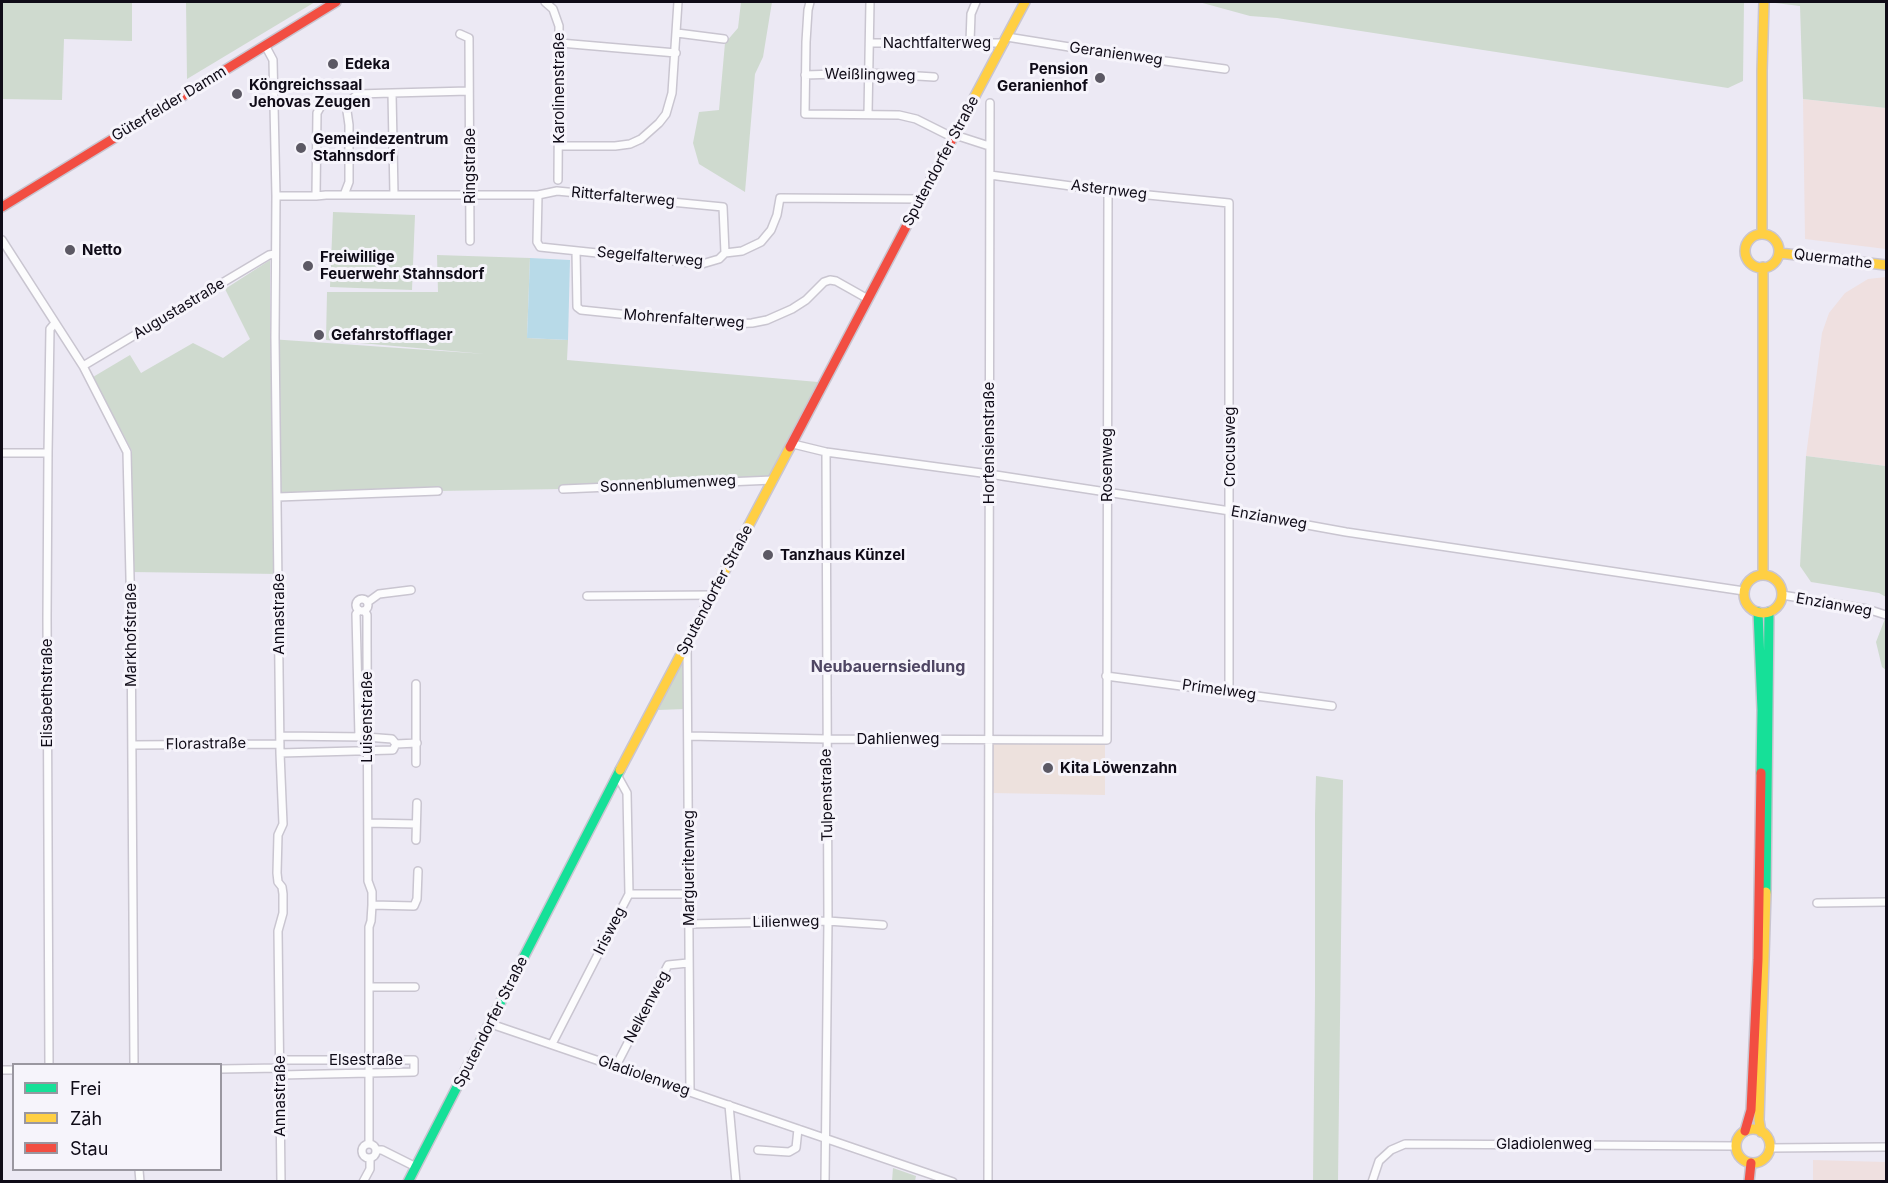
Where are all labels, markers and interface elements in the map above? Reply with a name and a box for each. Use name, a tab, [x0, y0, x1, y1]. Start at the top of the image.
street label: Karolinenstraße	[550, 32, 568, 144]
street label: Nachtfalterweg	[883, 34, 991, 52]
street label: Geranienweg	[1068, 39, 1164, 69]
place label: Edeka	[345, 55, 390, 73]
marker: Edeka	[326, 57, 340, 71]
place label: Pension Geranienhof	[997, 60, 1088, 95]
street label: Güterfelder Damm	[109, 63, 229, 145]
street label: Weißlingweg	[824, 65, 916, 85]
marker: Pension Geranienhof	[1093, 71, 1107, 85]
place label: Köngreichssaal Jehovas Zeugen	[249, 76, 370, 111]
marker: Köngreichssaal Jehovas Zeugen	[230, 87, 244, 101]
street label: Sputendorfer Straße	[899, 93, 983, 229]
street label: Ringstraße	[461, 128, 479, 204]
place label: Gemeindezentrum Stahnsdorf	[313, 130, 449, 165]
marker: Gemeindezentrum Stahnsdorf	[294, 141, 308, 155]
street label: Asternweg	[1070, 176, 1148, 204]
street label: Ritterfalterweg	[570, 184, 676, 210]
place label: Netto	[82, 241, 122, 259]
marker: Netto	[63, 243, 77, 257]
street label: Segelfalterweg	[596, 243, 704, 271]
street label: Quermathe	[1793, 245, 1873, 273]
place label: Freiwillige Feuerwehr Stahnsdorf	[320, 248, 484, 283]
marker: Freiwillige Feuerwehr Stahnsdorf	[301, 259, 315, 273]
street label: Augustastraße	[130, 275, 228, 343]
street label: Mohrenfalterweg	[623, 306, 745, 332]
place label: Gefahrstofflager	[331, 326, 453, 344]
marker: Gefahrstofflager	[312, 328, 326, 342]
street label: Hortensienstraße	[980, 382, 998, 504]
street label: Crocusweg	[1221, 407, 1239, 487]
street label: Rosenweg	[1098, 428, 1116, 502]
street label: Sonnenblumenweg	[599, 471, 737, 497]
street label: Enzianweg	[1230, 502, 1308, 534]
street label: Sputendorfer Straße	[673, 522, 757, 658]
place label: Tanzhaus Künzel	[780, 546, 905, 564]
marker: Tanzhaus Künzel	[761, 548, 775, 562]
street label: Annastraße	[270, 573, 288, 655]
street label: Markhofstraße	[122, 583, 140, 687]
street label: Enzianweg	[1795, 589, 1873, 621]
street label: Elisabethstraße	[38, 638, 56, 748]
district label: Neubauernsiedlung	[811, 657, 965, 677]
street label: Luisenstraße	[358, 671, 376, 763]
street label: Primelweg	[1181, 676, 1257, 704]
street label: Dahlienweg	[857, 730, 939, 748]
street label: Florastraße	[166, 734, 246, 754]
street label: Tulpenstraße	[817, 748, 837, 842]
place label: Kita Löwenzahn	[1060, 759, 1177, 777]
marker: Kita Löwenzahn	[1041, 761, 1055, 775]
street label: Margueritenweg	[680, 810, 698, 926]
street label: Irisweg	[590, 904, 630, 958]
street label: Lilienweg	[752, 912, 820, 932]
street label: Sputendorfer Straße	[450, 954, 532, 1090]
street label: Nelkenweg	[620, 968, 674, 1046]
street label: Elsestraße	[329, 1051, 403, 1069]
street label: Gladiolenweg	[596, 1052, 692, 1100]
street label: Annastraße	[271, 1055, 289, 1137]
legend	[12, 1063, 222, 1171]
text: Frei	[70, 1078, 101, 1099]
text: Zäh	[70, 1108, 102, 1129]
street label: Gladiolenweg	[1496, 1135, 1592, 1153]
text: Stau	[70, 1138, 108, 1159]

